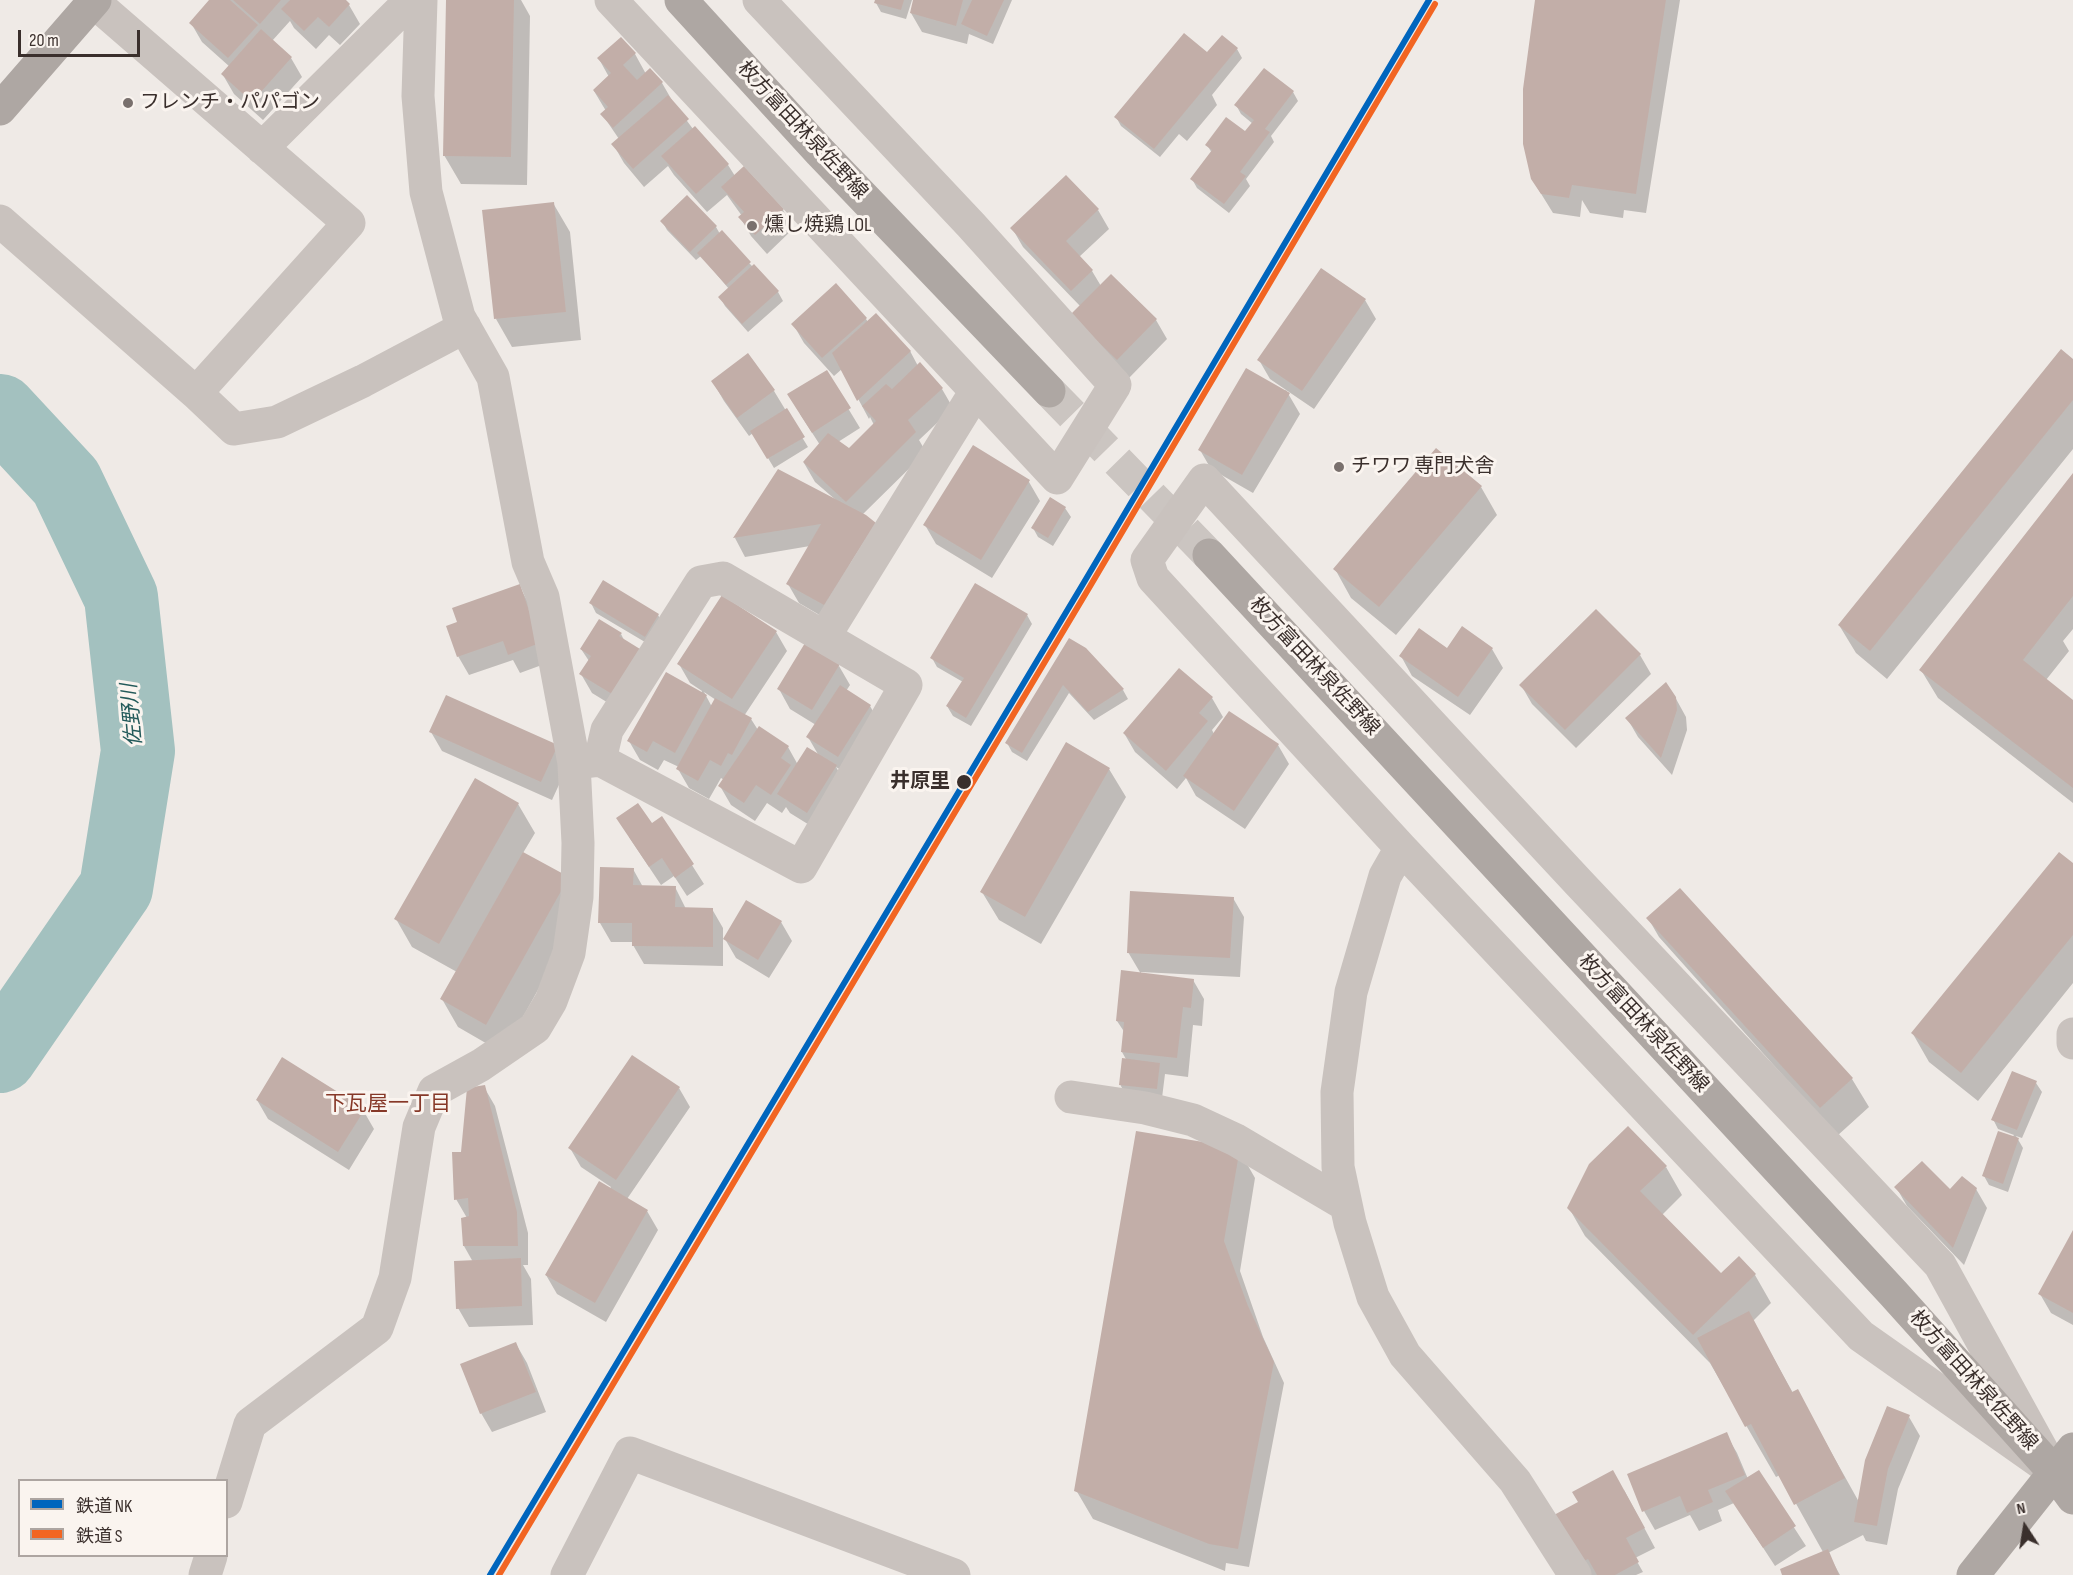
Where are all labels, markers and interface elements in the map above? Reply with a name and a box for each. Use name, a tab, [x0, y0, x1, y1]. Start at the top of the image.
scale bar	[21, 18, 142, 56]
text: 20 m	[29, 30, 59, 51]
street label: 枚方富田林泉佐野線	[732, 57, 872, 205]
place label: フレンチ・パパゴン	[140, 91, 320, 115]
marker: フレンチ・パパゴン	[121, 96, 135, 110]
place label: 燻し焼鶏 LOL	[764, 214, 871, 238]
marker: 燻し焼鶏 LOL	[745, 219, 759, 233]
place label: チワワ 専門犬舎	[1351, 455, 1494, 479]
marker: チワワ 専門犬舎	[1332, 460, 1346, 474]
street label: 枚方富田林泉佐野線	[1244, 593, 1384, 741]
water label: 佐野川	[118, 683, 148, 747]
place label: 井原里	[890, 770, 950, 794]
marker: 井原里	[955, 773, 973, 791]
street label: 枚方富田林泉佐野線	[1573, 950, 1713, 1098]
district label: 下瓦屋一丁目	[325, 1092, 451, 1118]
street label: 枚方富田林泉佐野線	[1904, 1306, 2042, 1456]
legend	[18, 1479, 228, 1557]
text: 鉄道 NK	[76, 1496, 132, 1517]
north arrow	[1995, 1497, 2055, 1557]
text: N	[2015, 1499, 2027, 1519]
text: 鉄道 S	[76, 1526, 123, 1547]

